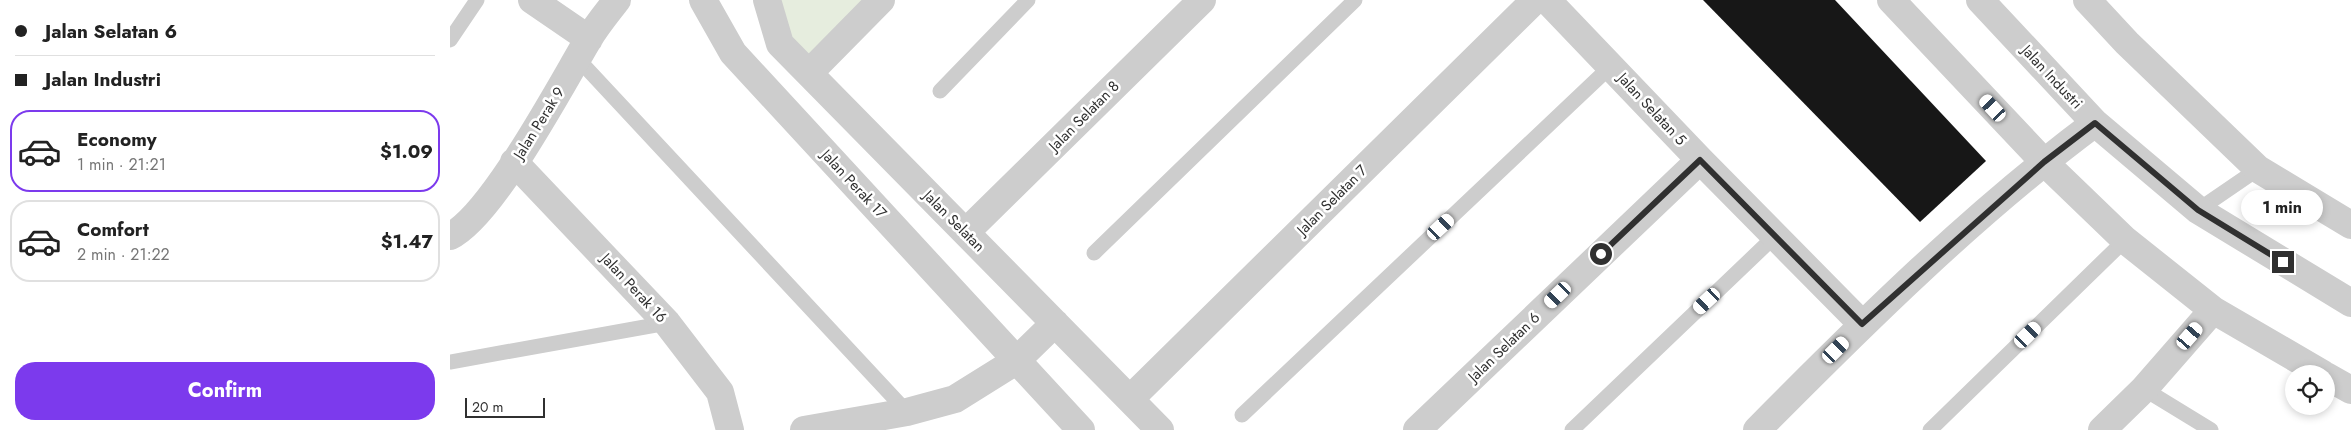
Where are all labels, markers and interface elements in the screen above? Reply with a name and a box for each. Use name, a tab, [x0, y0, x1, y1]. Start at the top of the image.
text: Jalan Selatan 6	[45, 18, 177, 45]
street label: Jalan Industri	[2015, 39, 2088, 114]
text: Jalan Industri	[45, 66, 161, 93]
street label: Jalan Selatan 5	[1611, 66, 1691, 150]
street label: Jalan Selatan 8	[1042, 76, 1124, 158]
street label: Jalan Perak 9	[507, 83, 570, 165]
car	[1977, 92, 2008, 124]
text: Economy	[77, 126, 157, 153]
icon: car	[17, 129, 62, 174]
text: $1.09	[380, 138, 433, 165]
street label: Jalan Perak 17	[815, 143, 892, 224]
text: 1 min · 21:21	[77, 153, 166, 176]
street label: Jalan Selatan 7	[1290, 160, 1372, 242]
street label: Jalan Selatan	[917, 184, 990, 257]
callout: 1 min	[2242, 190, 2324, 224]
text: 1 min	[2262, 196, 2302, 219]
car	[1424, 211, 1457, 243]
text: Comfort	[77, 216, 149, 243]
icon: car	[17, 219, 62, 264]
text: $1.47	[381, 228, 433, 255]
text: 2 min · 21:22	[77, 243, 170, 266]
route start	[1590, 243, 1612, 265]
street label: Jalan Perak 16	[595, 247, 672, 328]
route end	[2272, 251, 2294, 273]
car	[1542, 279, 1574, 311]
car	[1690, 285, 1723, 317]
street label: Jalan Selatan 6	[1462, 307, 1545, 388]
car	[2012, 319, 2044, 351]
car	[2174, 320, 2205, 352]
car	[1820, 334, 1851, 366]
button: Confirm	[15, 362, 435, 420]
map controls	[2285, 365, 2335, 415]
button: locate	[2285, 365, 2335, 415]
scale bar	[465, 395, 545, 418]
text: 20 m	[472, 397, 504, 417]

